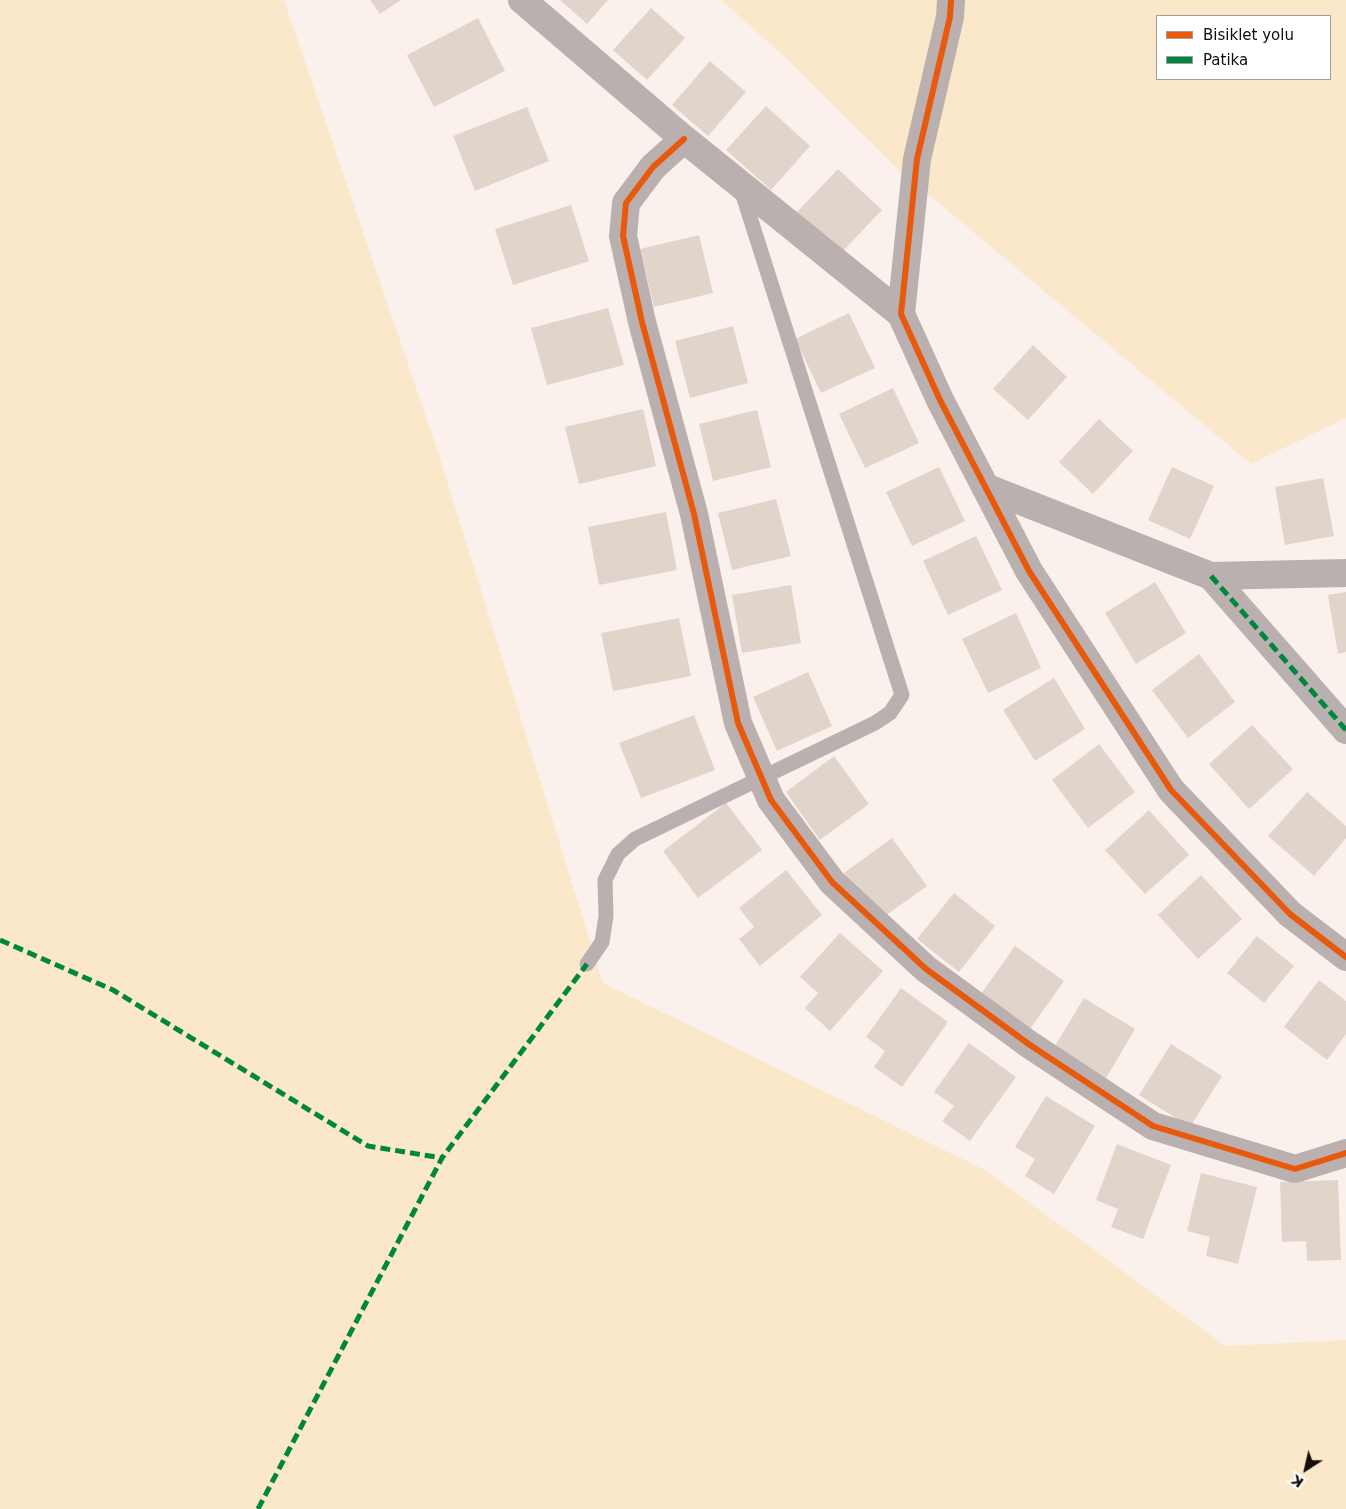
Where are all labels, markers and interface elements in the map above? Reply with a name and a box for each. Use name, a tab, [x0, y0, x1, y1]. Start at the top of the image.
legend	[1156, 15, 1331, 80]
text: Bisiklet yolu	[1203, 26, 1294, 44]
text: Patika	[1203, 51, 1248, 69]
north arrow	[1281, 1444, 1331, 1494]
text: K	[1288, 1472, 1306, 1491]

